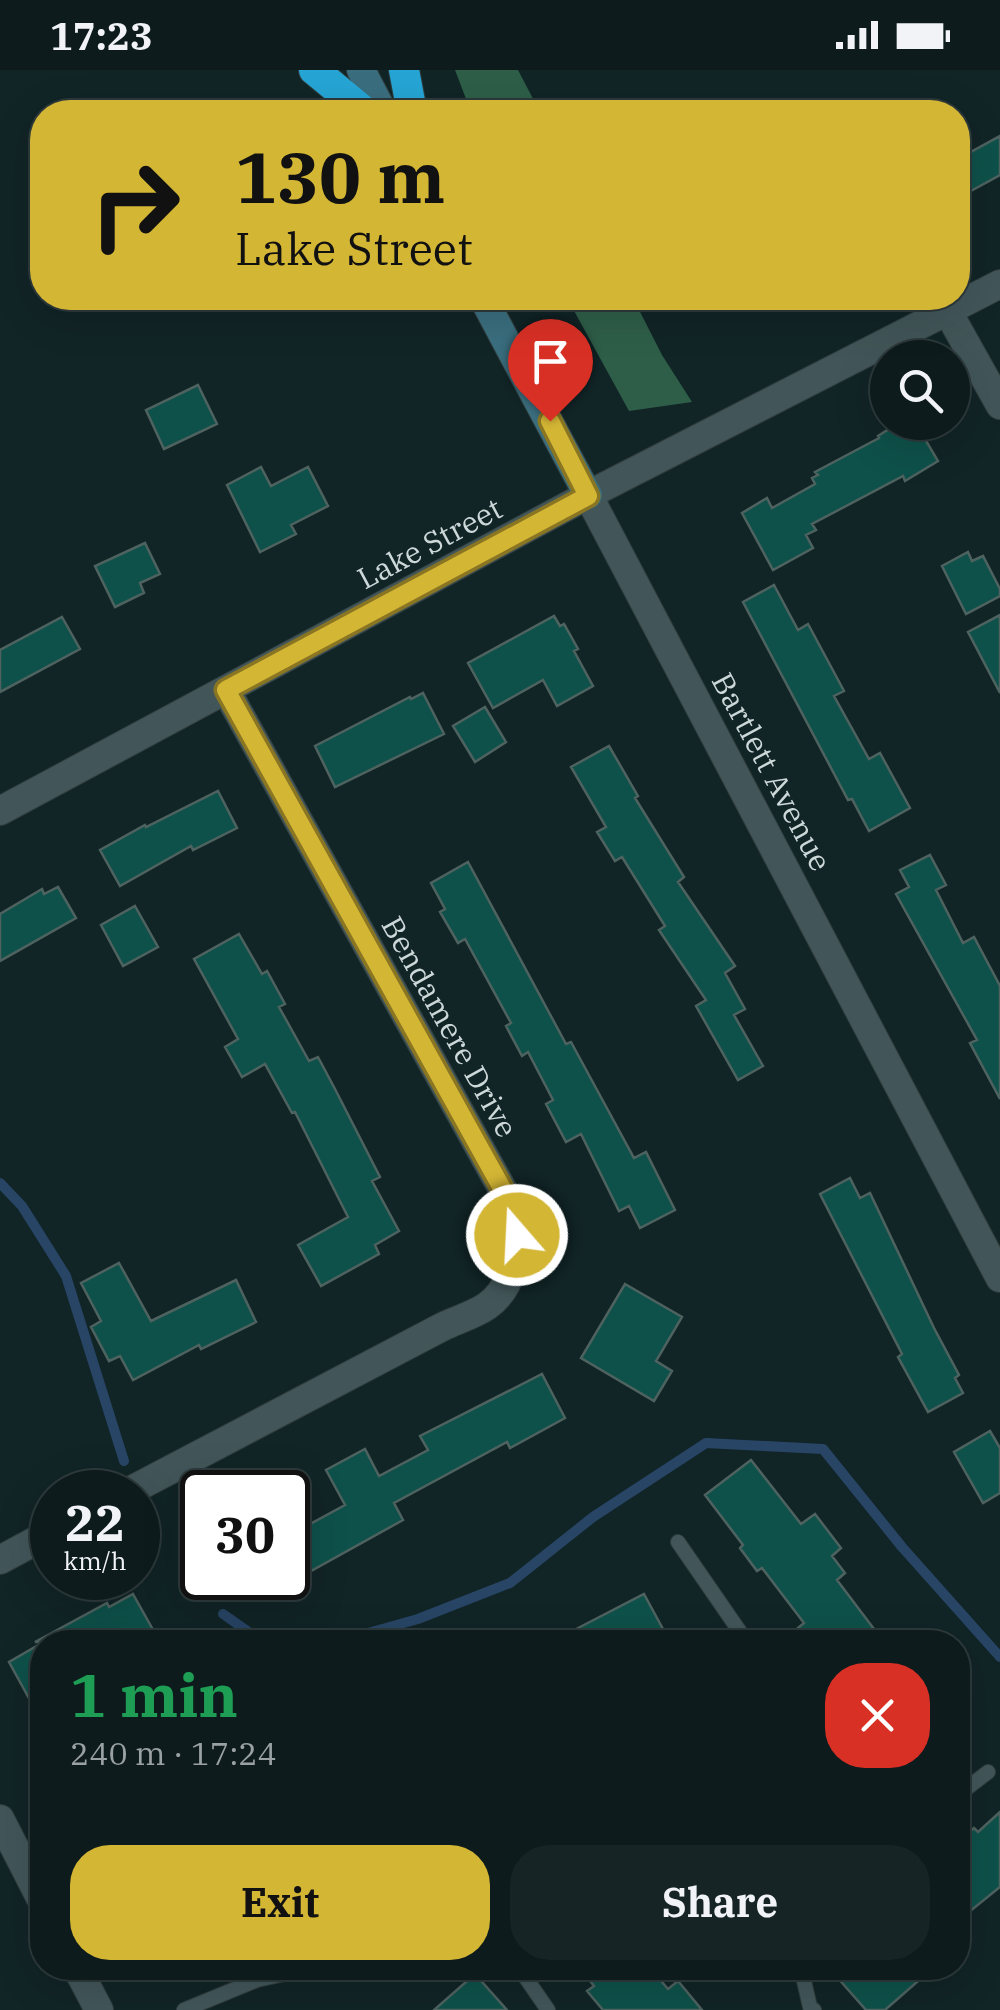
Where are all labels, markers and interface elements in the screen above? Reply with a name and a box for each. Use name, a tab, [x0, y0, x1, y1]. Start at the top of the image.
text: 17:23	[50, 11, 153, 60]
text: 130 m	[235, 131, 445, 222]
icon: right	[70, 140, 200, 270]
text: Lake Street	[235, 219, 473, 277]
pin	[508, 319, 593, 422]
icon: arrive	[523, 334, 578, 389]
map controls	[870, 340, 970, 440]
button: search	[870, 340, 970, 440]
street label: Lake Street	[350, 488, 508, 597]
street label: Bartlett Avenue	[704, 665, 841, 877]
street label: Bendamere Drive	[373, 909, 527, 1144]
position arrow	[465, 1183, 569, 1287]
speed limit sign: 30	[180, 1470, 310, 1600]
text: 22	[65, 1490, 125, 1555]
text: km/h	[63, 1544, 127, 1577]
text: 1 min	[70, 1655, 238, 1734]
button: close	[825, 1663, 930, 1768]
text: 240 m · 17:24	[70, 1732, 277, 1774]
button: Exit	[70, 1845, 490, 1960]
button: Share	[510, 1845, 930, 1960]

